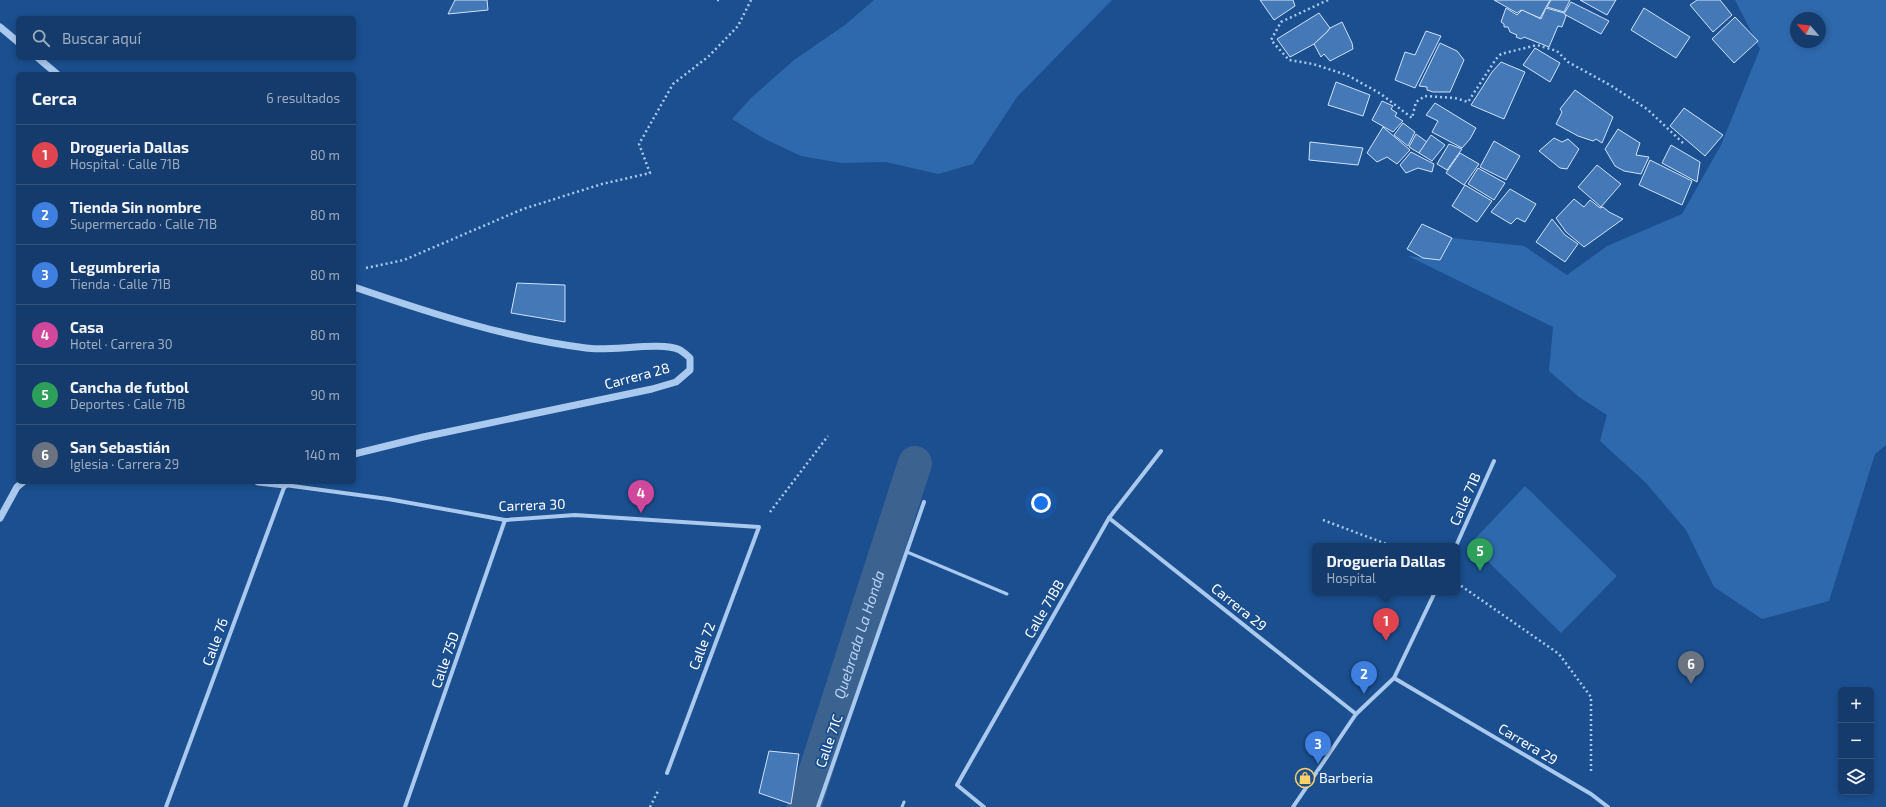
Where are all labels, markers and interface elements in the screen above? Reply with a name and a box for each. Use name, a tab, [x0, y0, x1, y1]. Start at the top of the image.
north arrow	[1790, 12, 1826, 48]
search box	[16, 16, 356, 60]
icon: search	[30, 27, 52, 49]
text: Buscar aquí	[62, 29, 141, 47]
text: Cerca	[32, 88, 77, 108]
text: 6 resultados	[266, 90, 340, 106]
text: Drogueria Dallas	[70, 138, 189, 156]
text: 1	[42, 147, 48, 163]
text: 80 m	[310, 147, 340, 163]
text: Hospital · Calle 71B	[70, 156, 180, 172]
text: Tienda Sin nombre	[70, 198, 201, 216]
text: 2	[41, 207, 49, 223]
text: 80 m	[310, 207, 340, 223]
text: Supermercado · Calle 71B	[70, 216, 217, 232]
text: Legumbreria	[70, 258, 160, 276]
text: 3	[41, 267, 49, 283]
text: 80 m	[310, 267, 340, 283]
text: Tienda · Calle 71B	[70, 276, 171, 292]
text: Casa	[70, 318, 104, 336]
text: 4	[41, 327, 49, 343]
text: 80 m	[310, 327, 340, 343]
text: Hotel · Carrera 30	[70, 336, 173, 352]
street label: Carrera 28	[602, 359, 671, 392]
text: Cancha de futbol	[70, 378, 189, 396]
text: 5	[41, 387, 49, 403]
text: 90 m	[310, 387, 340, 403]
text: Deportes · Calle 71B	[70, 396, 185, 412]
text: San Sebastián	[70, 438, 170, 456]
text: 6	[41, 447, 49, 463]
text: 140 m	[305, 447, 340, 463]
text: Iglesia · Carrera 29	[70, 456, 179, 472]
street label: Calle 71B	[1445, 470, 1484, 528]
pin: 4	[628, 480, 654, 513]
your location	[1031, 493, 1051, 513]
street label: Carrera 30	[498, 495, 566, 514]
pin: 5	[1467, 538, 1493, 571]
popup	[1312, 543, 1460, 595]
text: Drogueria Dallas	[1327, 552, 1445, 570]
water label: Quebrada La Honda	[829, 568, 888, 701]
text: Hospital	[1327, 570, 1376, 586]
street label: Calle 71BB	[1020, 576, 1067, 641]
street label: Carrera 29	[1208, 579, 1271, 634]
pin: 1	[1373, 608, 1399, 641]
street label: Calle 76	[198, 616, 231, 668]
street label: Calle 72	[685, 619, 718, 672]
street label: Calle 75D	[427, 629, 462, 690]
pin: 6	[1678, 651, 1704, 684]
pin: 2	[1351, 661, 1377, 694]
map controls	[1838, 687, 1874, 795]
button: +	[1838, 687, 1874, 723]
street label: Calle 71C	[811, 712, 846, 770]
street label: Carrera 29	[1495, 719, 1561, 768]
button: −	[1838, 723, 1874, 759]
pin: 3	[1305, 731, 1331, 764]
button: layers	[1838, 759, 1874, 795]
shop icon: Barberia	[1294, 767, 1316, 789]
place label: Barberia	[1319, 769, 1373, 786]

